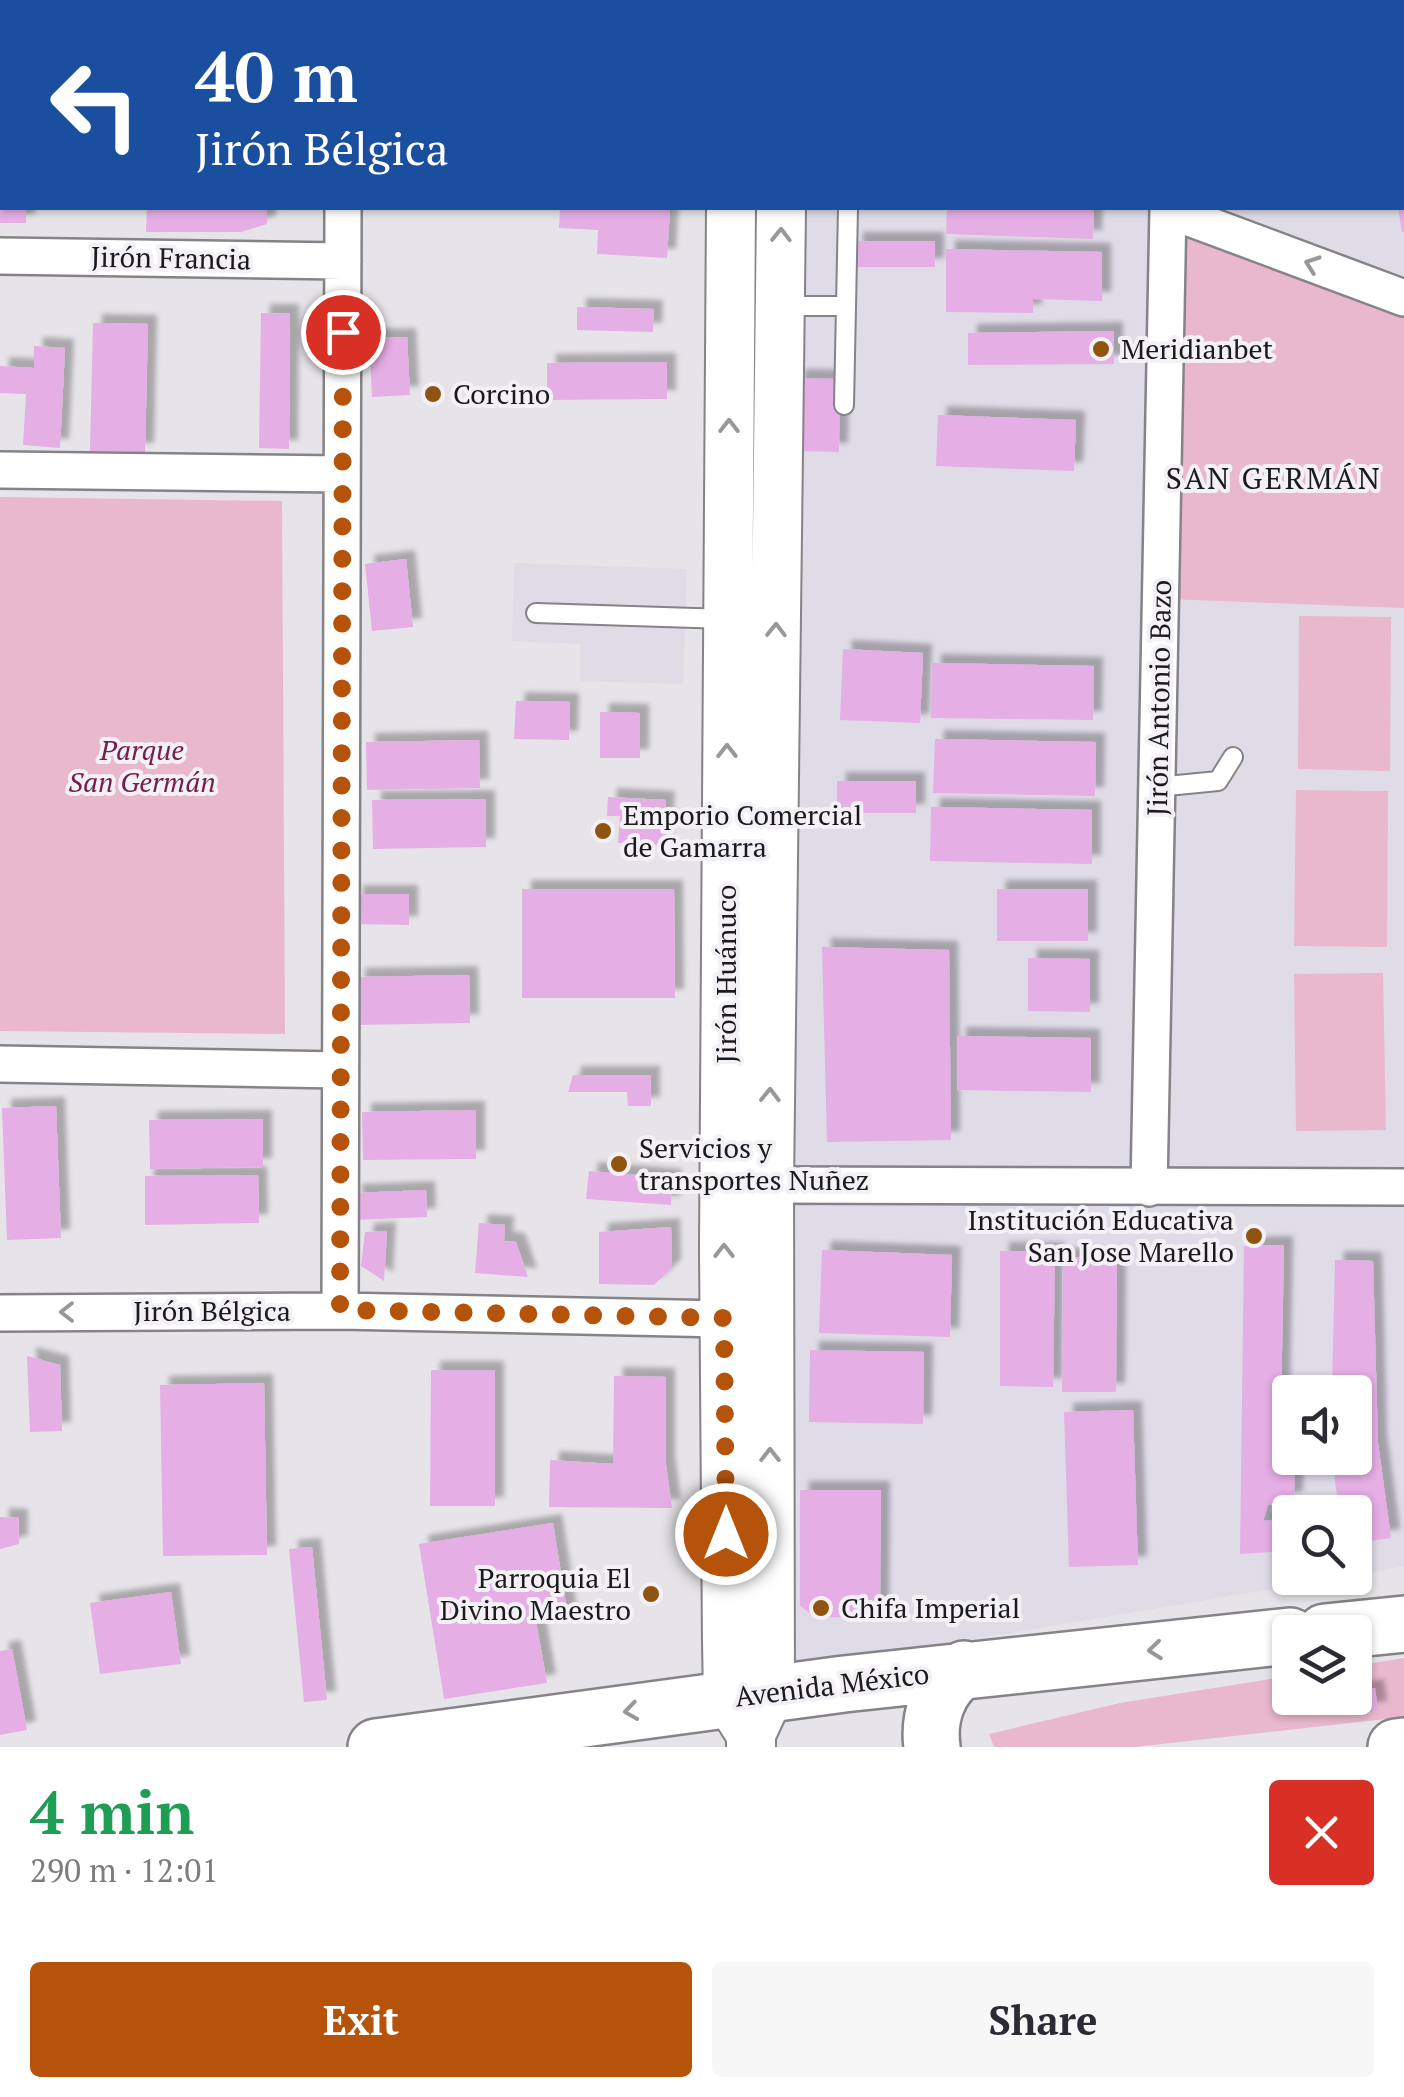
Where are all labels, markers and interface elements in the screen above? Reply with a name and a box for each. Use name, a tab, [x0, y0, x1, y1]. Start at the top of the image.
text: 40 m	[195, 29, 358, 122]
icon: left	[30, 40, 160, 170]
text: Jirón Bélgica	[195, 118, 449, 178]
one-way arrow	[770, 227, 791, 243]
street label: Jirón Francia	[91, 238, 251, 277]
one-way arrow	[1305, 255, 1322, 276]
pin	[301, 290, 386, 375]
icon: arrive	[316, 305, 371, 360]
place label: Meridianbet	[1121, 330, 1274, 367]
marker: Meridianbet	[1090, 338, 1112, 360]
place label: Corcino	[453, 375, 550, 412]
marker: Corcino	[422, 383, 444, 405]
one-way arrow	[718, 417, 740, 432]
district label: SAN GERMÁN	[1166, 458, 1382, 498]
street label: Jirón Antonio Bazo	[1138, 580, 1179, 816]
one-way arrow	[765, 622, 787, 638]
park label: Parque San Germán	[68, 731, 216, 800]
one-way arrow	[716, 742, 738, 758]
place label: Emporio Comercial de Gamarra	[623, 796, 862, 865]
marker: Emporio Comercial de Gamarra	[592, 820, 614, 842]
street label: Jirón Huánuco	[707, 885, 744, 1063]
one-way arrow	[759, 1087, 781, 1102]
place label: Servicios y transportes Nuñez	[639, 1129, 869, 1198]
marker: Servicios y transportes Nuñez	[608, 1153, 630, 1175]
place label: Institución Educativa San Jose Marello	[967, 1201, 1234, 1270]
marker: Institución Educativa San Jose Marello	[1243, 1225, 1265, 1247]
one-way arrow	[713, 1242, 735, 1258]
street label: Jirón Bélgica	[133, 1292, 291, 1329]
one-way arrow	[59, 1301, 74, 1323]
map controls	[1272, 1375, 1372, 1715]
button: sound	[1272, 1375, 1372, 1475]
one-way arrow	[759, 1447, 781, 1462]
position arrow	[674, 1482, 778, 1586]
button: search	[1272, 1495, 1372, 1595]
place label: Parroquia El Divino Maestro	[440, 1559, 631, 1628]
marker: Parroquia El Divino Maestro	[640, 1583, 662, 1605]
place label: Chifa Imperial	[841, 1589, 1020, 1626]
marker: Chifa Imperial	[810, 1597, 832, 1619]
button: layers	[1272, 1615, 1372, 1715]
one-way arrow	[1146, 1639, 1162, 1661]
street label: Avenida México	[733, 1654, 931, 1715]
one-way arrow	[623, 1700, 639, 1721]
text: 4 min	[30, 1772, 194, 1851]
button: close	[1269, 1780, 1374, 1885]
text: 290 m · 12:01	[30, 1849, 218, 1891]
button: Exit	[30, 1962, 692, 2077]
button: Share	[712, 1962, 1374, 2077]

